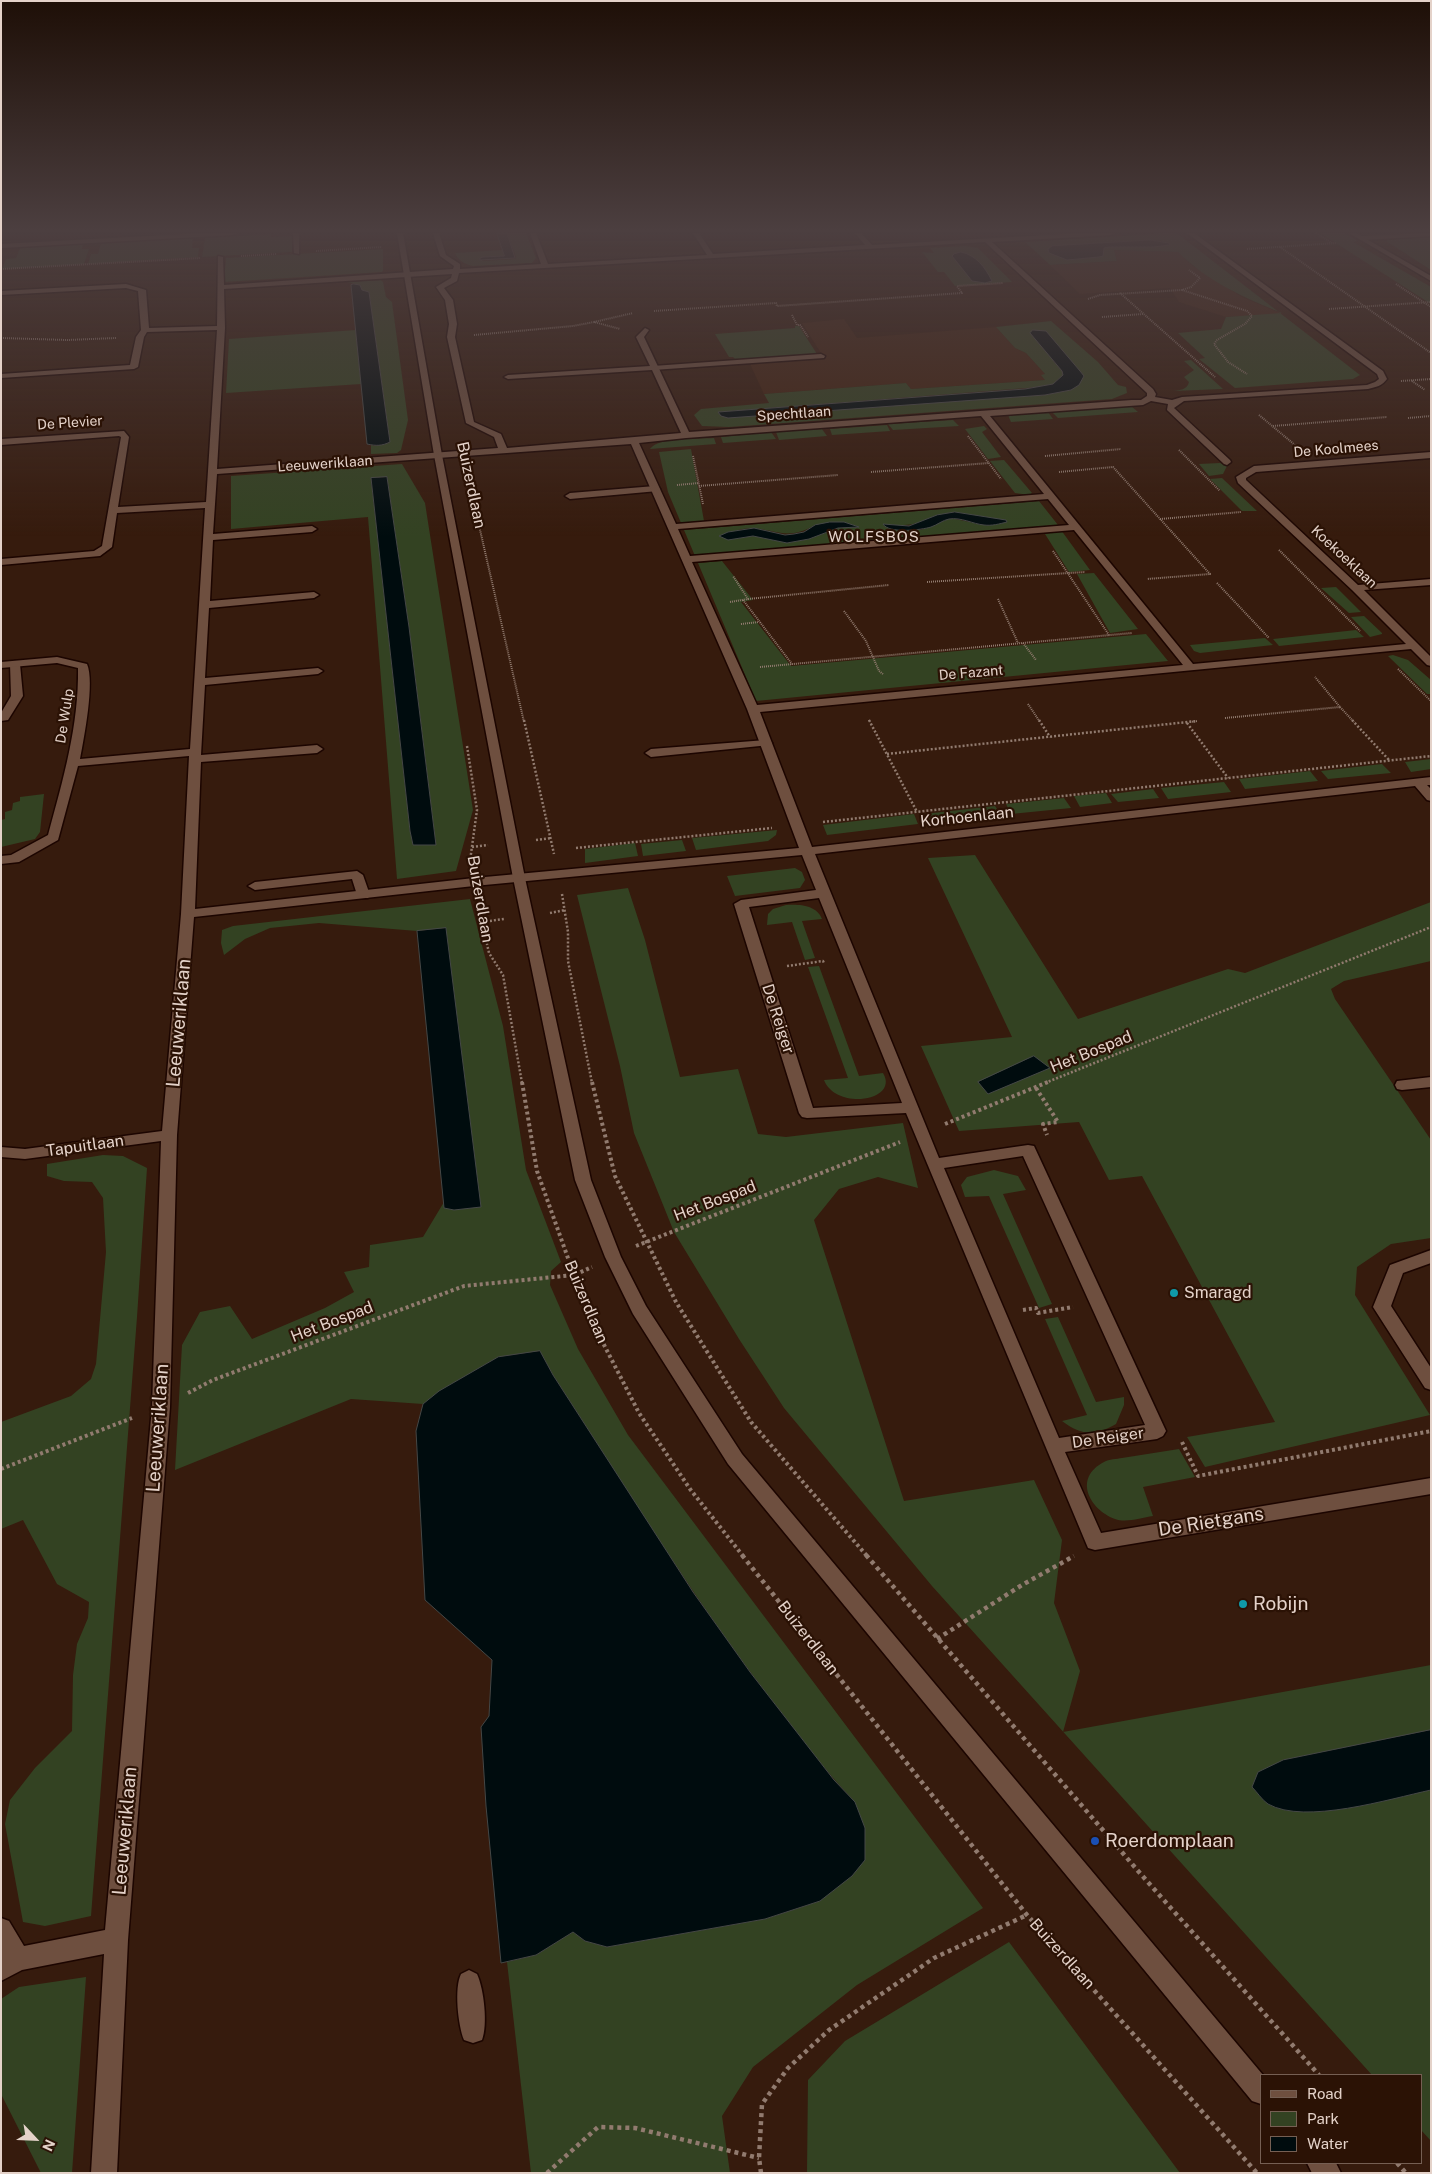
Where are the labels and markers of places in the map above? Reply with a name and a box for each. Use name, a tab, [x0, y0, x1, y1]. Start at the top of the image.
place label: Smaragd	[1184, 1283, 1251, 1303]
marker: Smaragd	[1168, 1287, 1180, 1299]
place label: Robijn	[1253, 1593, 1308, 1615]
marker: Robijn	[1237, 1598, 1249, 1610]
place label: Roerdomplaan	[1105, 1830, 1234, 1852]
marker: Roerdomplaan	[1089, 1835, 1101, 1847]

